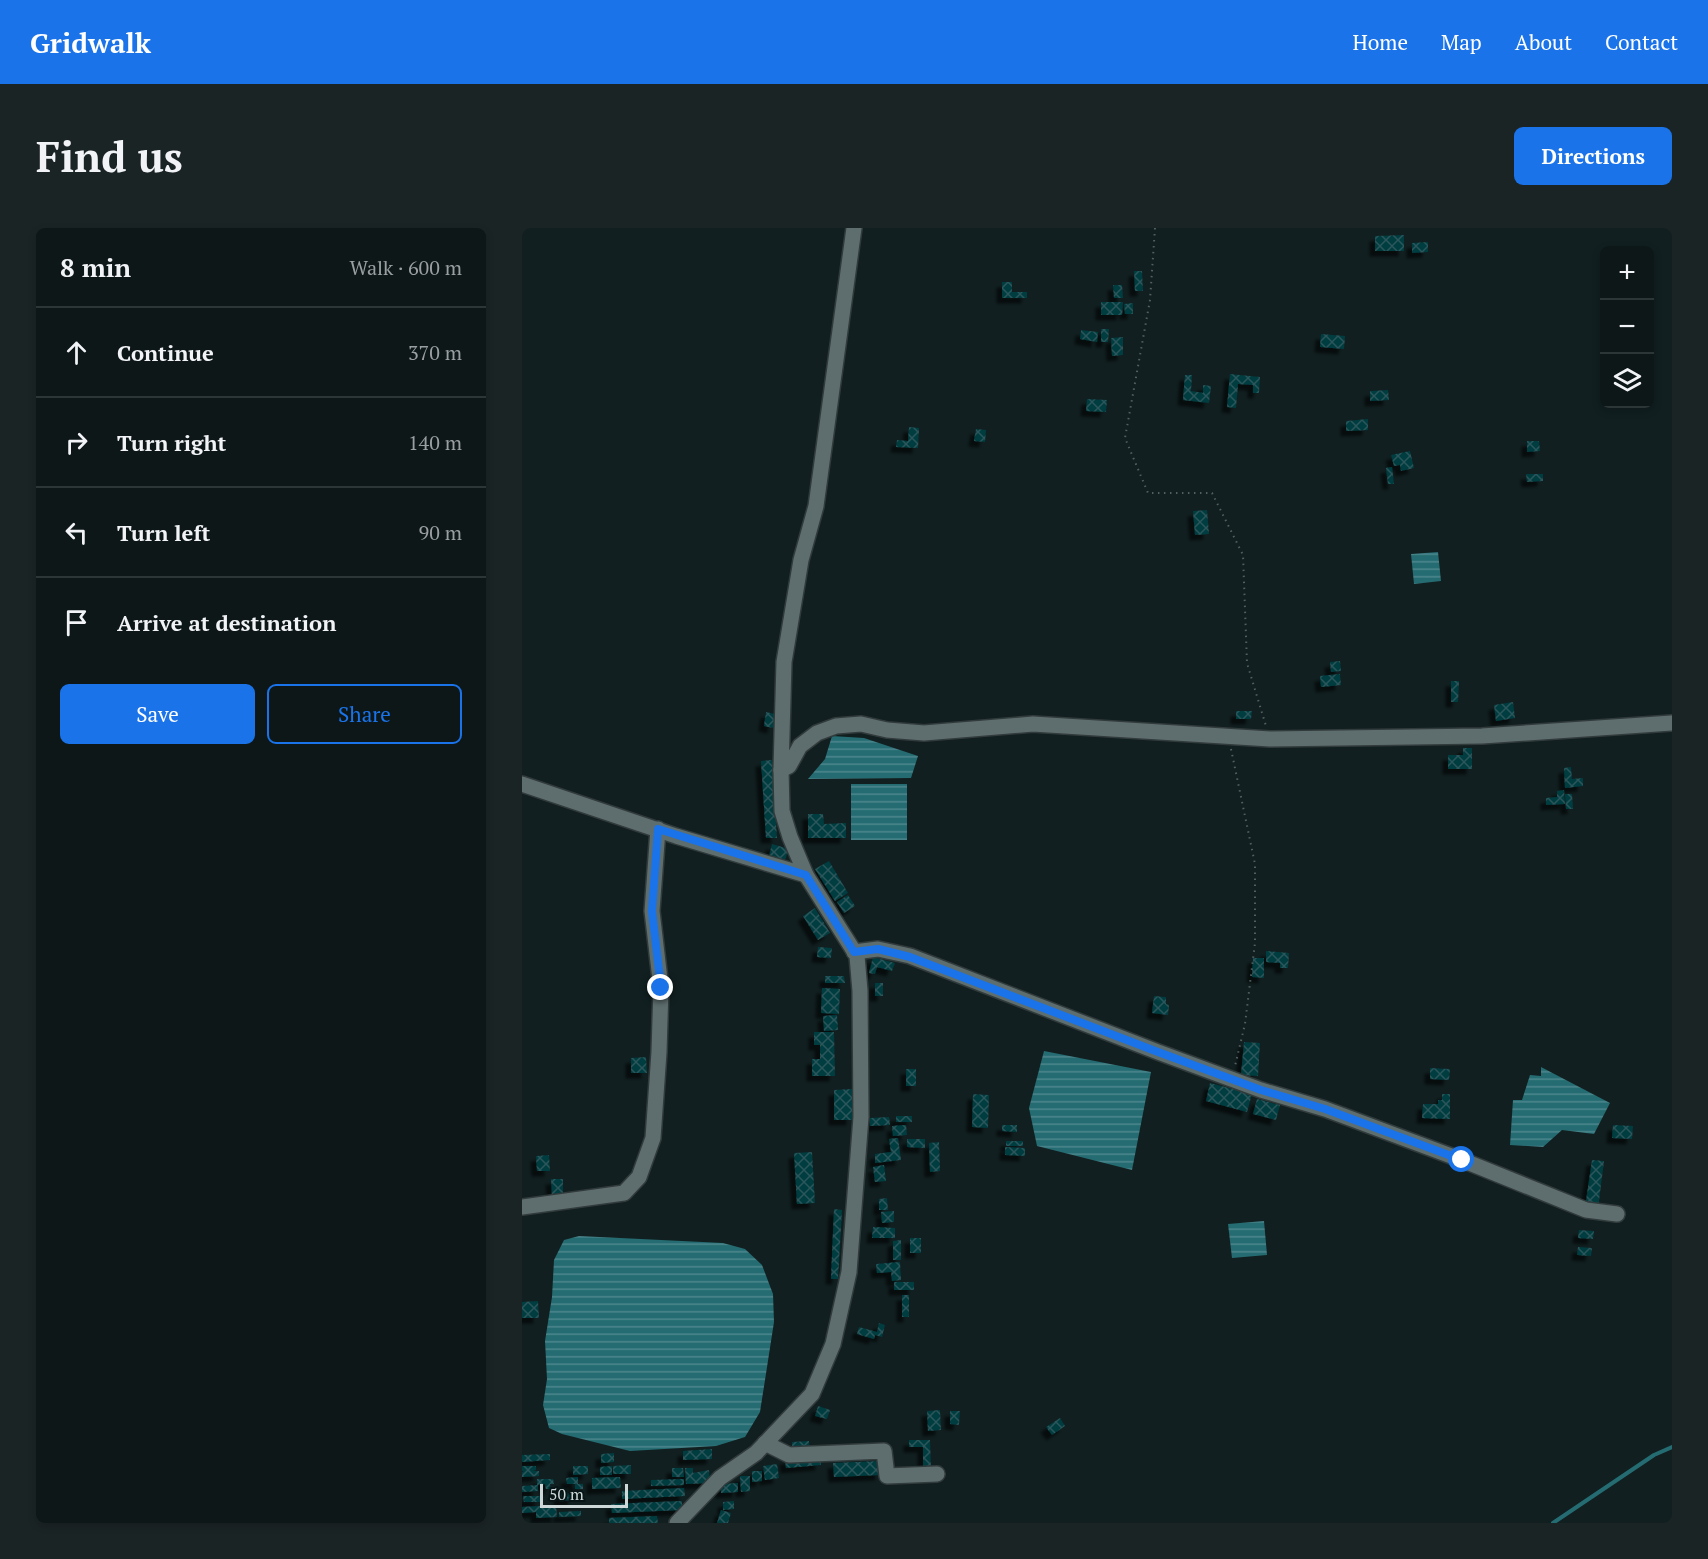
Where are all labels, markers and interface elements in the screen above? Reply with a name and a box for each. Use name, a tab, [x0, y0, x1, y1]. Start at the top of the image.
text: Gridwalk	[30, 24, 151, 61]
text: Home	[1352, 28, 1408, 56]
text: Map	[1441, 28, 1482, 56]
text: About	[1515, 28, 1572, 56]
text: Contact	[1605, 28, 1678, 56]
button: Directions	[1514, 127, 1672, 185]
text: Find us	[36, 128, 183, 184]
map controls	[1600, 246, 1654, 408]
button: +	[1600, 246, 1654, 300]
text: 8 min	[60, 250, 131, 284]
text: Walk · 600 m	[350, 254, 462, 281]
button: −	[1600, 300, 1654, 354]
icon: ahead	[60, 336, 93, 369]
text: Continue	[117, 338, 214, 367]
text: 370 m	[408, 339, 462, 366]
button: layers	[1600, 354, 1654, 408]
icon: right	[60, 426, 93, 459]
text: Turn right	[117, 428, 226, 457]
text: 140 m	[408, 429, 462, 456]
icon: left	[60, 516, 93, 549]
text: Turn left	[117, 518, 210, 547]
text: 90 m	[419, 519, 462, 546]
icon: arrive	[60, 606, 93, 639]
text: Arrive at destination	[117, 608, 336, 637]
button: Save	[60, 684, 255, 744]
button: Share	[267, 684, 462, 744]
route end	[647, 974, 673, 1000]
route start	[1448, 1146, 1474, 1172]
scale bar	[540, 1481, 628, 1508]
text: 50 m	[549, 1483, 584, 1505]

